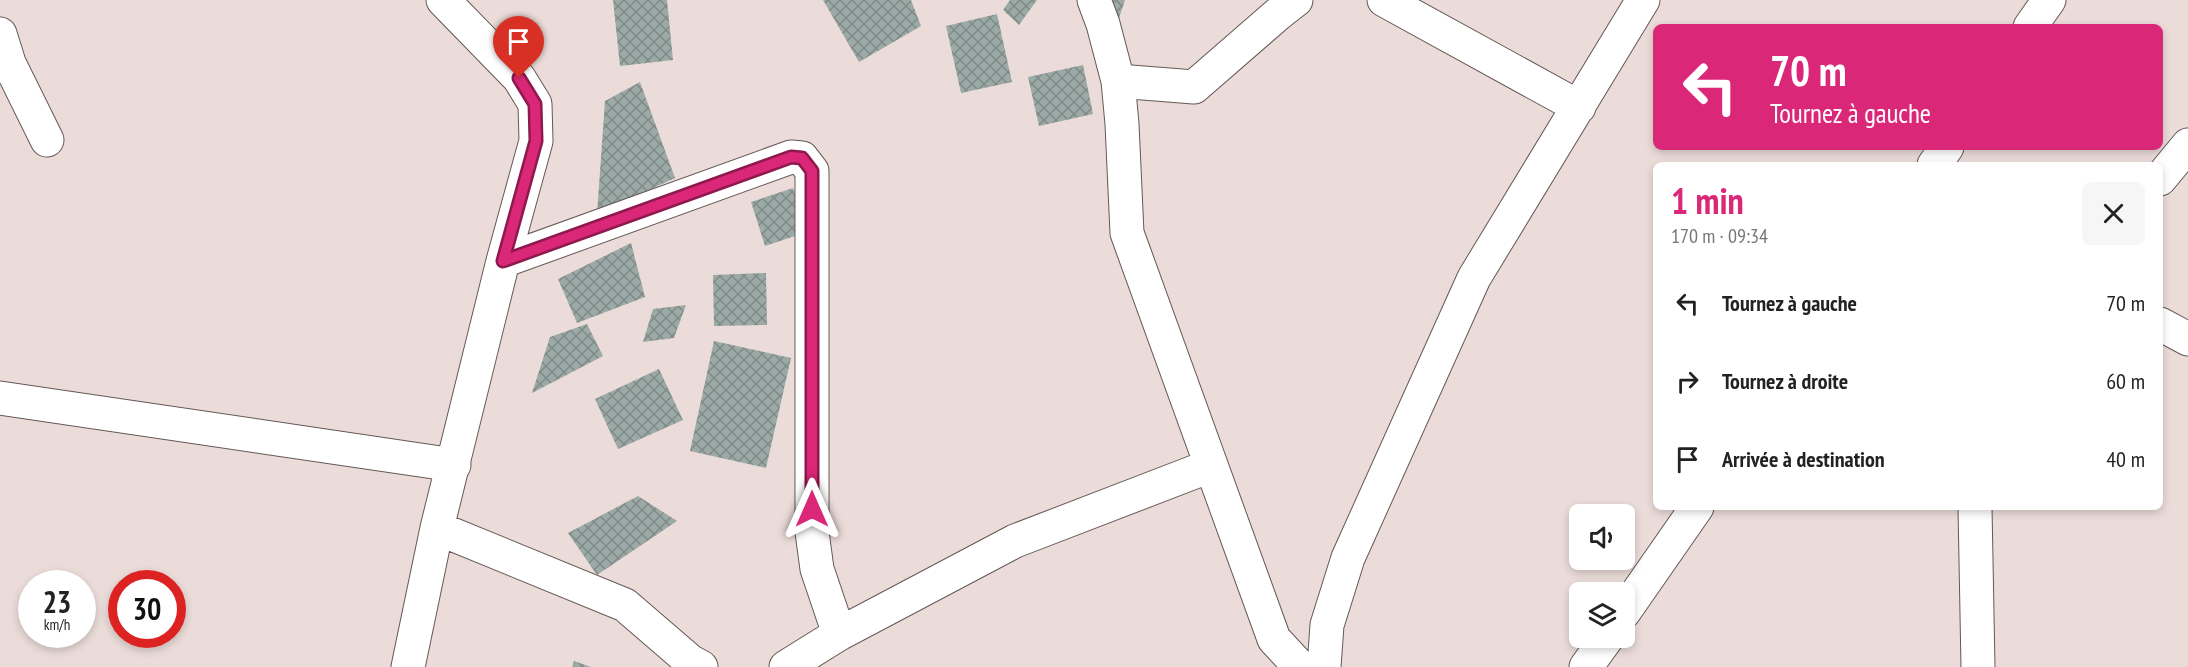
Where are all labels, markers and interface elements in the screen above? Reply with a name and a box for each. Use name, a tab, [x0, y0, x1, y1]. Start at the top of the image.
pin	[493, 16, 544, 78]
icon: arrive	[502, 25, 535, 58]
text: 70 m	[1770, 43, 1847, 98]
icon: left	[1671, 48, 1749, 126]
text: Tournez à gauche	[1770, 96, 1931, 130]
text: 1 min	[1671, 177, 1744, 224]
button: close	[2082, 182, 2145, 245]
text: 170 m · 09:34	[1671, 223, 1768, 249]
icon: left	[1671, 287, 1704, 320]
text: Tournez à gauche	[1722, 289, 1857, 317]
text: 70 m	[2106, 289, 2145, 317]
icon: right	[1671, 365, 1704, 398]
text: Tournez à droite	[1722, 367, 1848, 395]
text: 60 m	[2106, 367, 2145, 395]
icon: arrive	[1671, 443, 1704, 476]
text: Arrivée à destination	[1722, 445, 1885, 473]
text: 40 m	[2106, 445, 2145, 473]
position arrow	[780, 477, 844, 541]
map controls	[1569, 504, 1635, 648]
button: sound	[1569, 504, 1635, 570]
speed limit sign: 30	[108, 570, 186, 648]
text: 23	[43, 582, 71, 621]
button: layers	[1569, 582, 1635, 648]
text: km/h	[44, 615, 70, 634]

